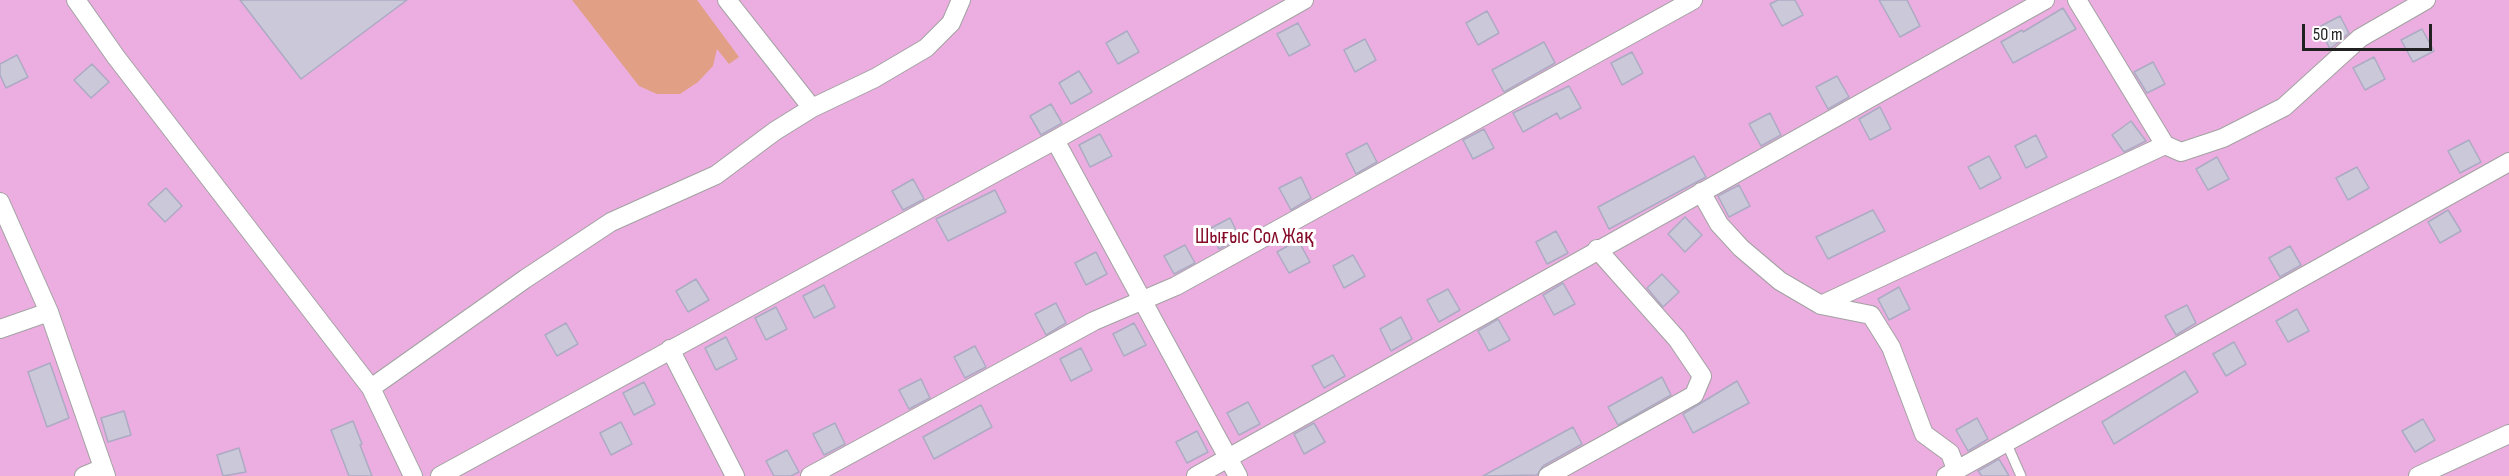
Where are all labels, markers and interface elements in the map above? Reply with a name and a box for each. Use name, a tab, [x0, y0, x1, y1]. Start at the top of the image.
scale bar	[2305, 12, 2436, 50]
text: 50 m	[2313, 24, 2343, 45]
park label: Шығыс Сол Жақ	[1195, 225, 1313, 251]

